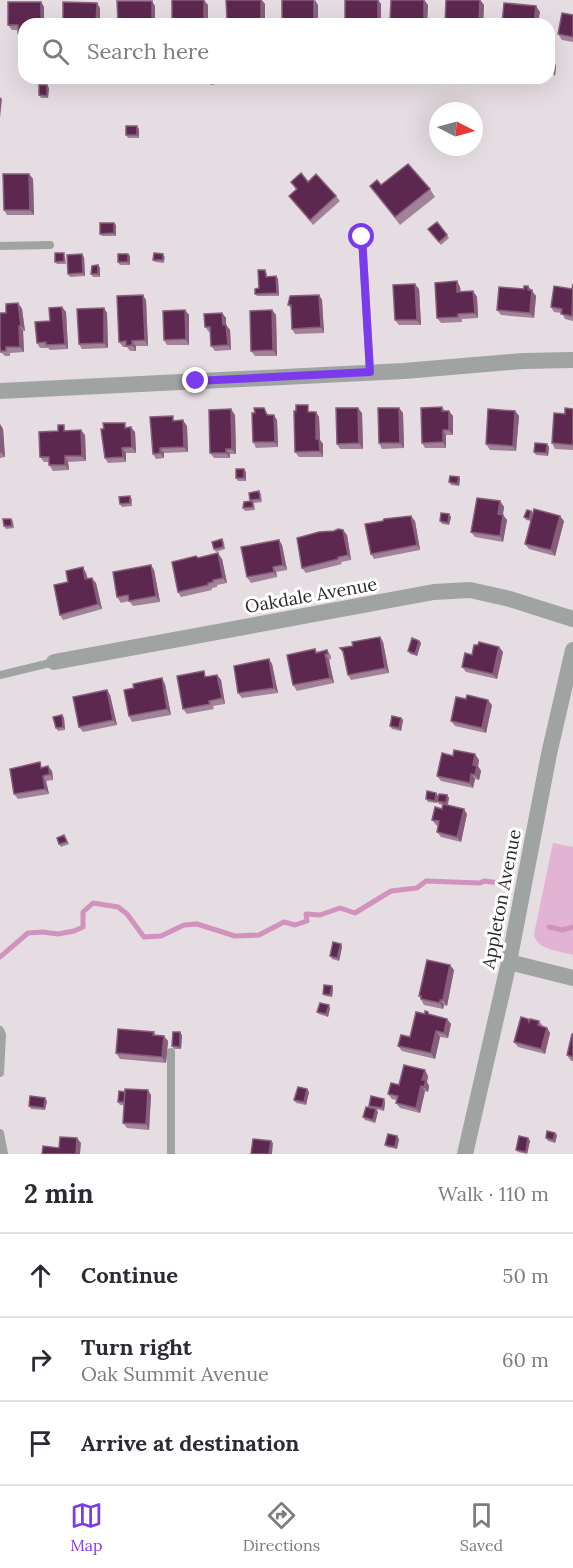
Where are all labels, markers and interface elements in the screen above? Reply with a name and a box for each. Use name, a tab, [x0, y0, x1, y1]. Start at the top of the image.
search box	[18, 18, 555, 84]
icon: search	[39, 35, 72, 68]
text: Search here	[87, 37, 209, 65]
north arrow	[429, 102, 483, 156]
route start	[348, 223, 374, 249]
route end	[182, 367, 208, 393]
street label: Oakdale Avenue	[243, 572, 379, 618]
street label: Appleton Avenue	[476, 827, 526, 972]
text: 2 min	[24, 1177, 94, 1210]
text: Walk · 110 m	[438, 1181, 549, 1206]
icon: ahead	[24, 1259, 57, 1292]
text: Continue	[81, 1261, 178, 1289]
text: 50 m	[503, 1263, 549, 1288]
text: Turn right	[81, 1333, 192, 1361]
icon: right	[24, 1343, 57, 1376]
text: 60 m	[502, 1347, 549, 1372]
text: Oak Summit Avenue	[81, 1361, 269, 1386]
icon: arrive	[24, 1427, 57, 1460]
text: Arrive at destination	[81, 1429, 299, 1457]
tab: Map	[70, 1499, 103, 1555]
tab: Directions	[243, 1499, 320, 1555]
tab: Saved	[460, 1499, 503, 1555]

